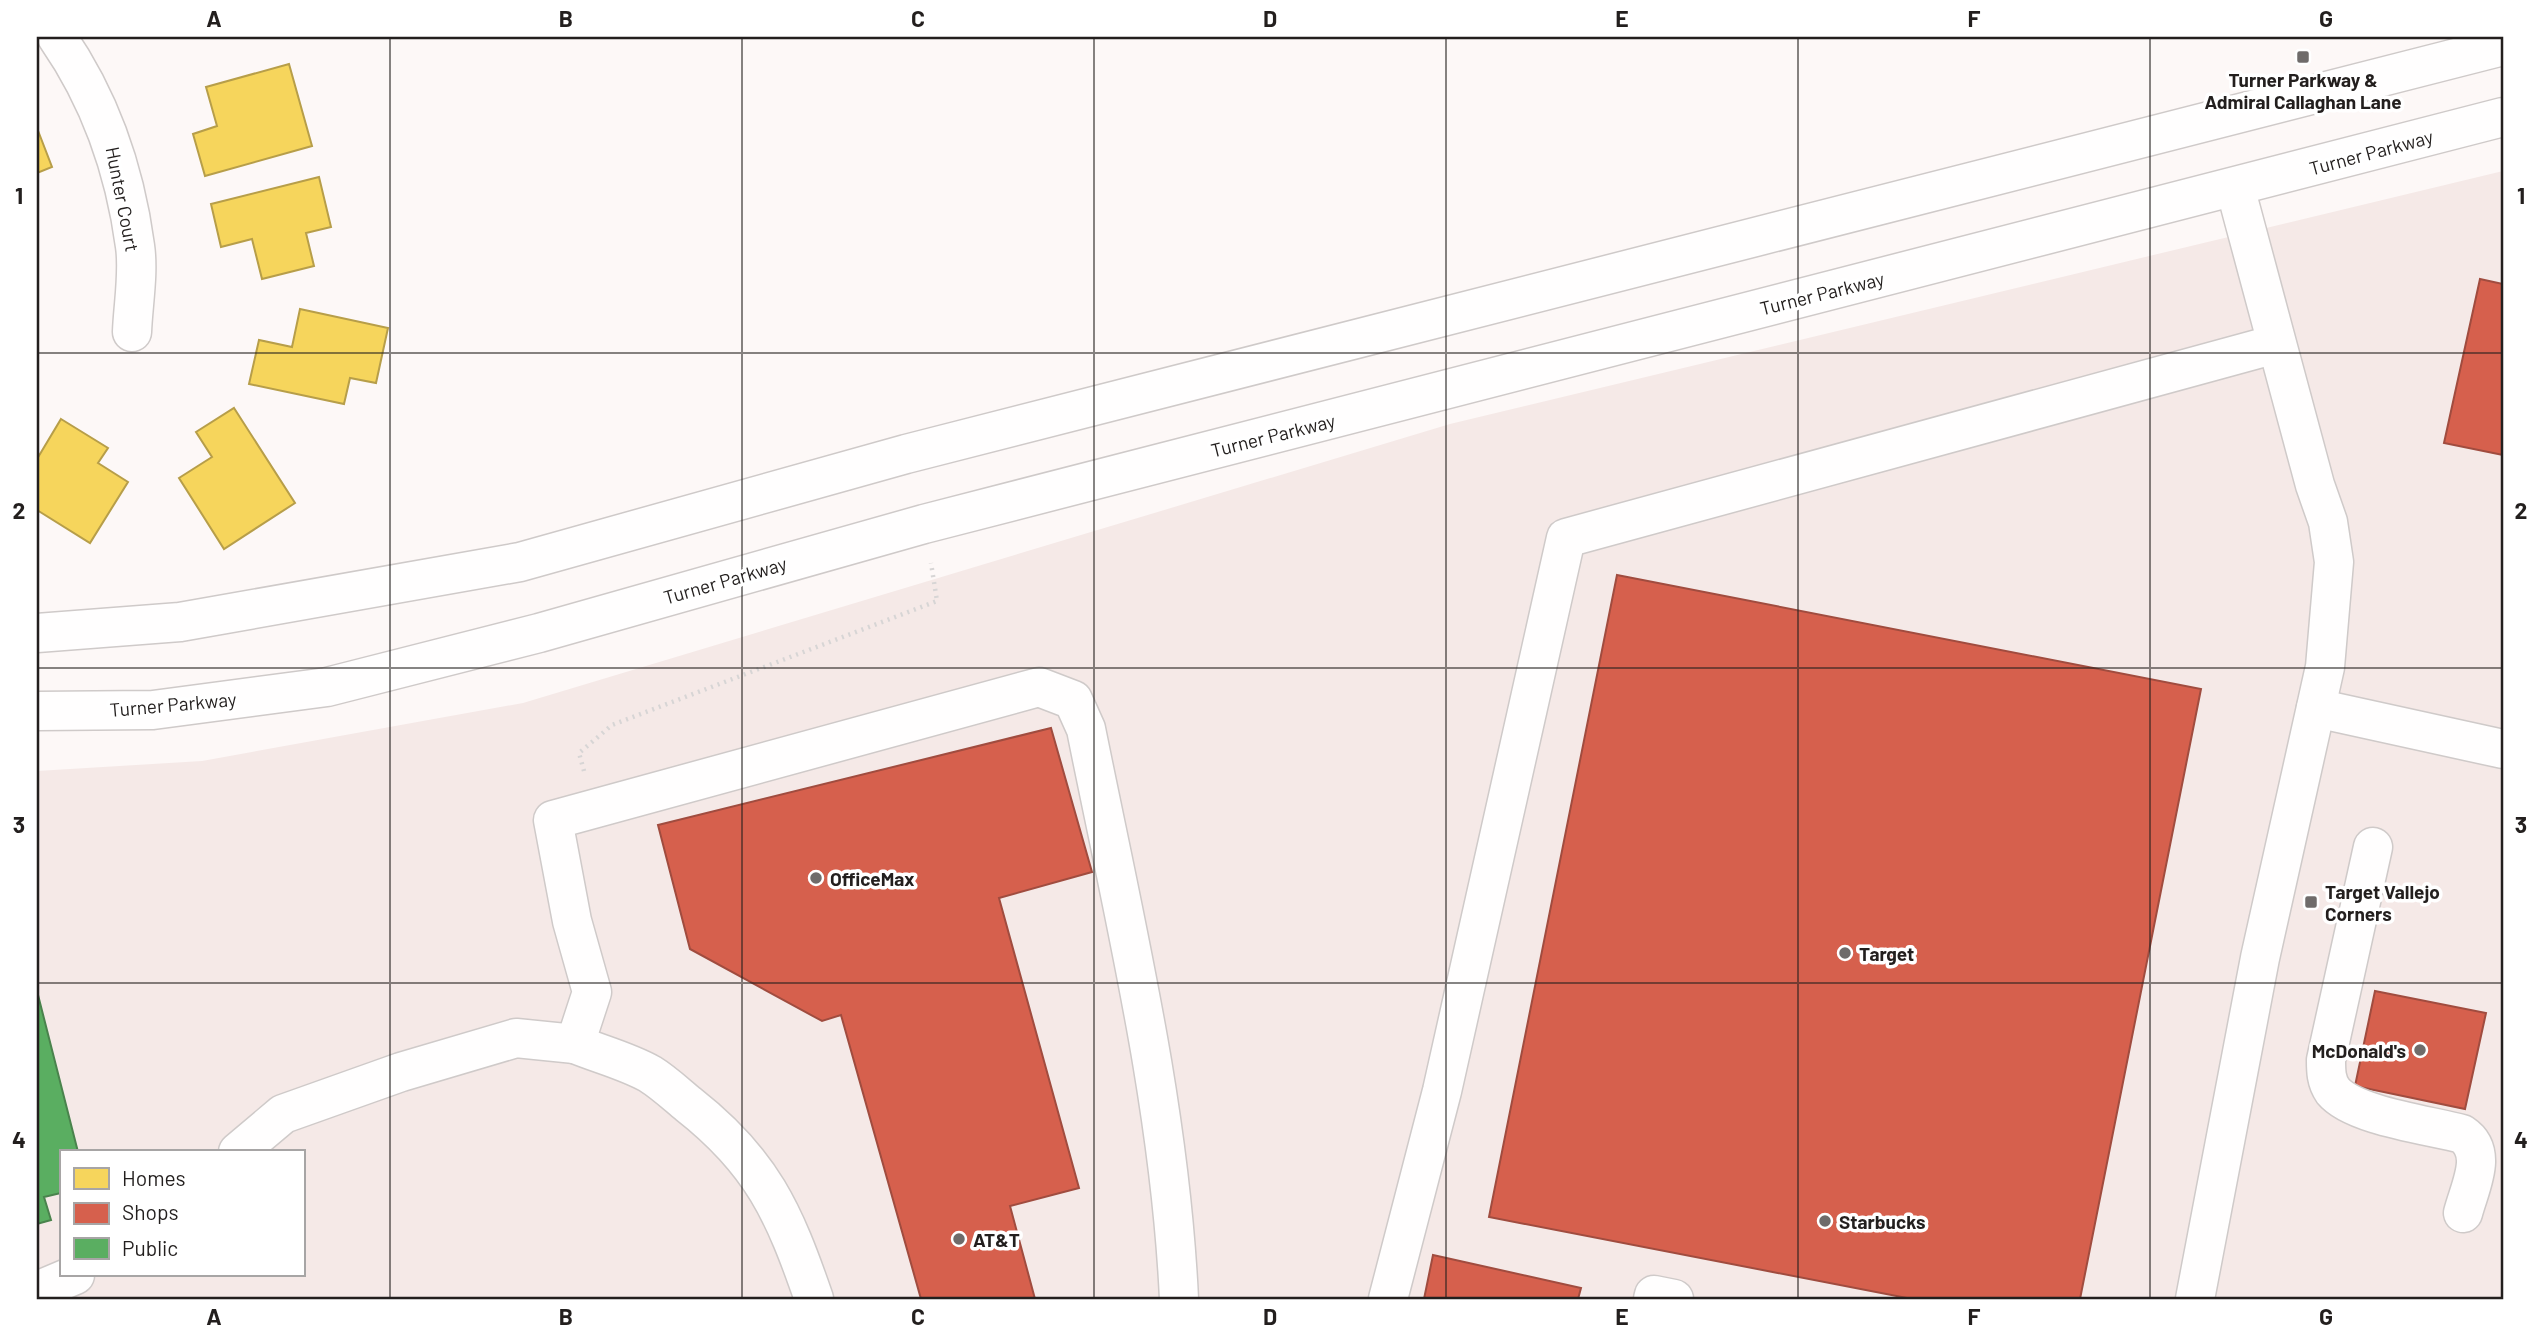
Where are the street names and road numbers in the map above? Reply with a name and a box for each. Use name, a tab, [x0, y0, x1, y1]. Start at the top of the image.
street label: Turner Parkway	[2307, 124, 2436, 180]
street label: Hunter Court	[102, 145, 144, 253]
street label: Turner Parkway	[1757, 266, 1887, 320]
street label: Turner Parkway	[1208, 408, 1338, 462]
street label: Turner Parkway	[661, 551, 790, 609]
street label: Turner Parkway	[109, 687, 238, 721]

